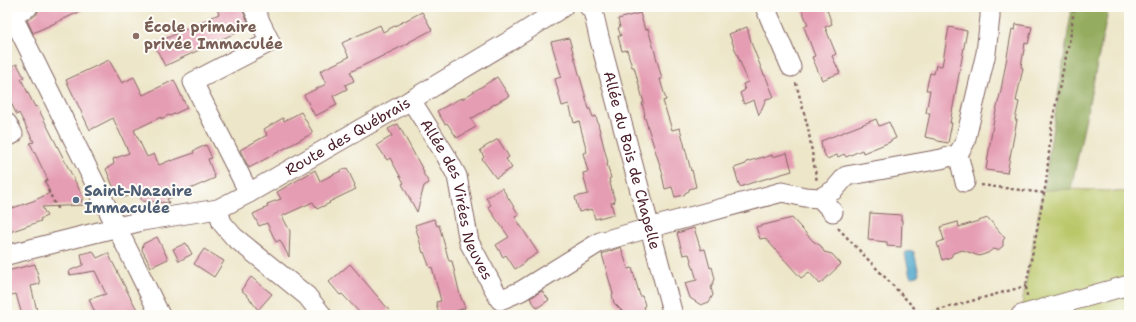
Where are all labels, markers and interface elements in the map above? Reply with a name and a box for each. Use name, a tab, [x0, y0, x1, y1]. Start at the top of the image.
place label: École primaire privée Immaculée	[144, 16, 283, 54]
marker: École primaire privée Immaculée	[131, 31, 141, 41]
street label: Allée du Bois de Chapelle	[599, 69, 665, 252]
street label: Route des Québrais	[282, 93, 414, 180]
street label: Allée des Virées Neuves	[415, 115, 497, 284]
place label: Saint-Nazaire Immaculée	[84, 181, 192, 218]
marker: Saint-Nazaire Immaculée	[71, 195, 81, 205]

